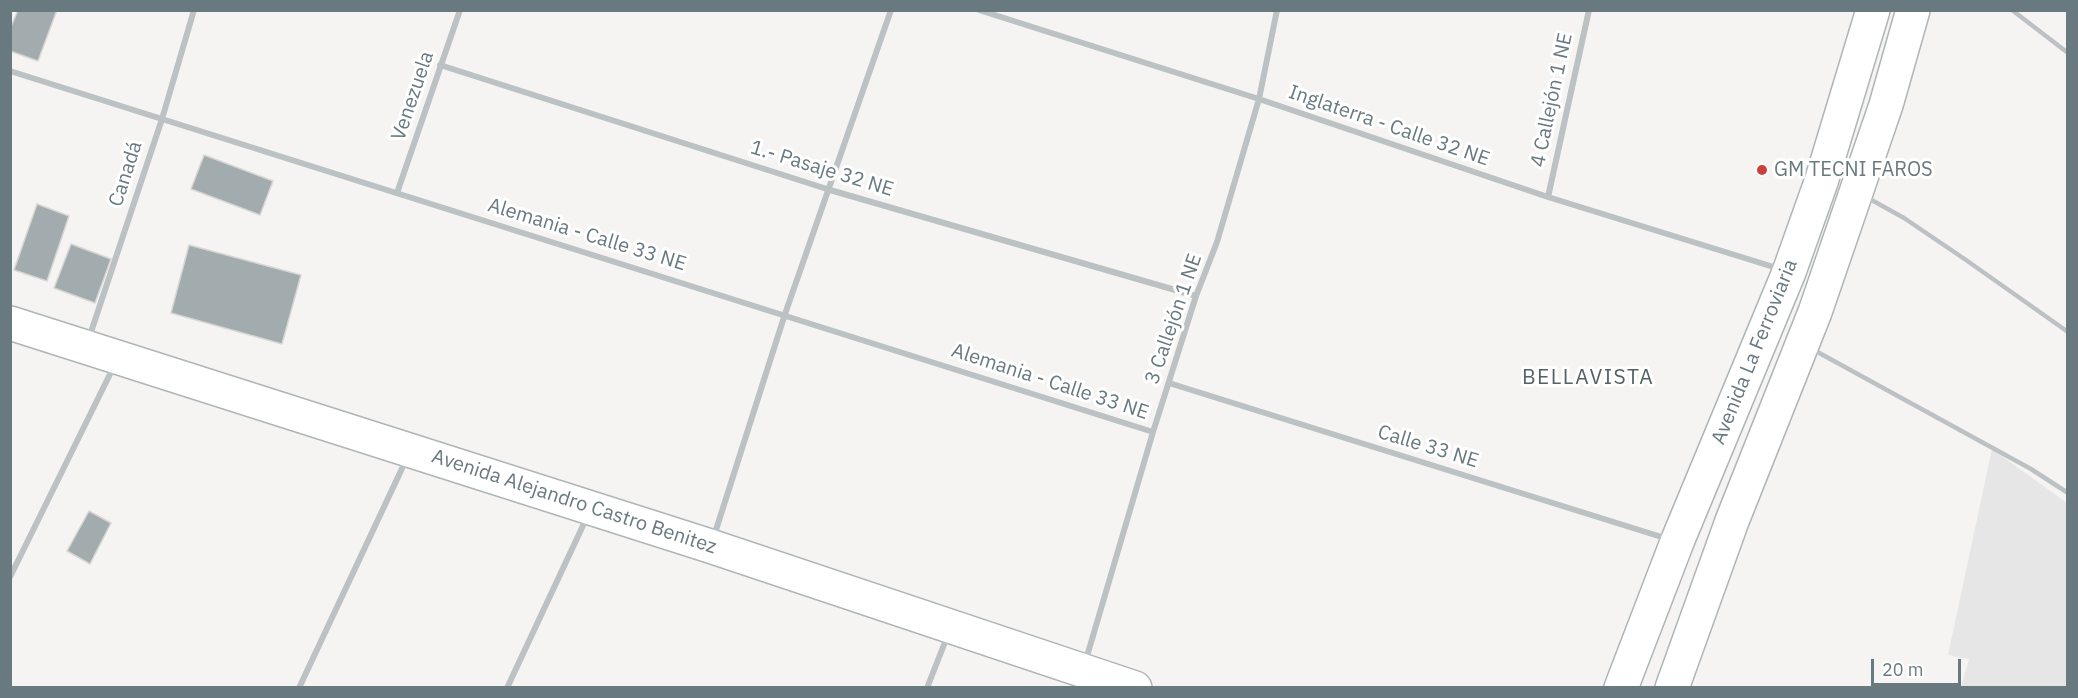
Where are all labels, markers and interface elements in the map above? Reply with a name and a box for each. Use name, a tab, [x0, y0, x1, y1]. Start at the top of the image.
street label: 4 Callejón 1 NE	[1526, 31, 1578, 169]
street label: Venezuela	[387, 48, 439, 144]
street label: Inglaterra - Calle 32 NE	[1285, 80, 1493, 172]
street label: 1.- Pasaje 32 NE	[748, 136, 896, 202]
street label: Canadá	[104, 138, 148, 210]
place label: GM TECNI FAROS	[1774, 158, 1933, 182]
marker: GM TECNI FAROS	[1755, 163, 1769, 177]
street label: Alemania - Calle 33 NE	[485, 193, 689, 277]
street label: 3 Callejón 1 NE	[1140, 251, 1208, 387]
street label: Avenida La Ferroviaria	[1707, 256, 1803, 448]
street label: Alemania - Calle 33 NE	[948, 339, 1152, 425]
district label: BELLAVISTA	[1522, 365, 1654, 391]
street label: Calle 33 NE	[1375, 420, 1481, 474]
street label: Avenida Alejandro Castro Benitez	[429, 445, 719, 559]
scale bar	[1874, 647, 1964, 685]
text: 20 m	[1882, 658, 1924, 681]

